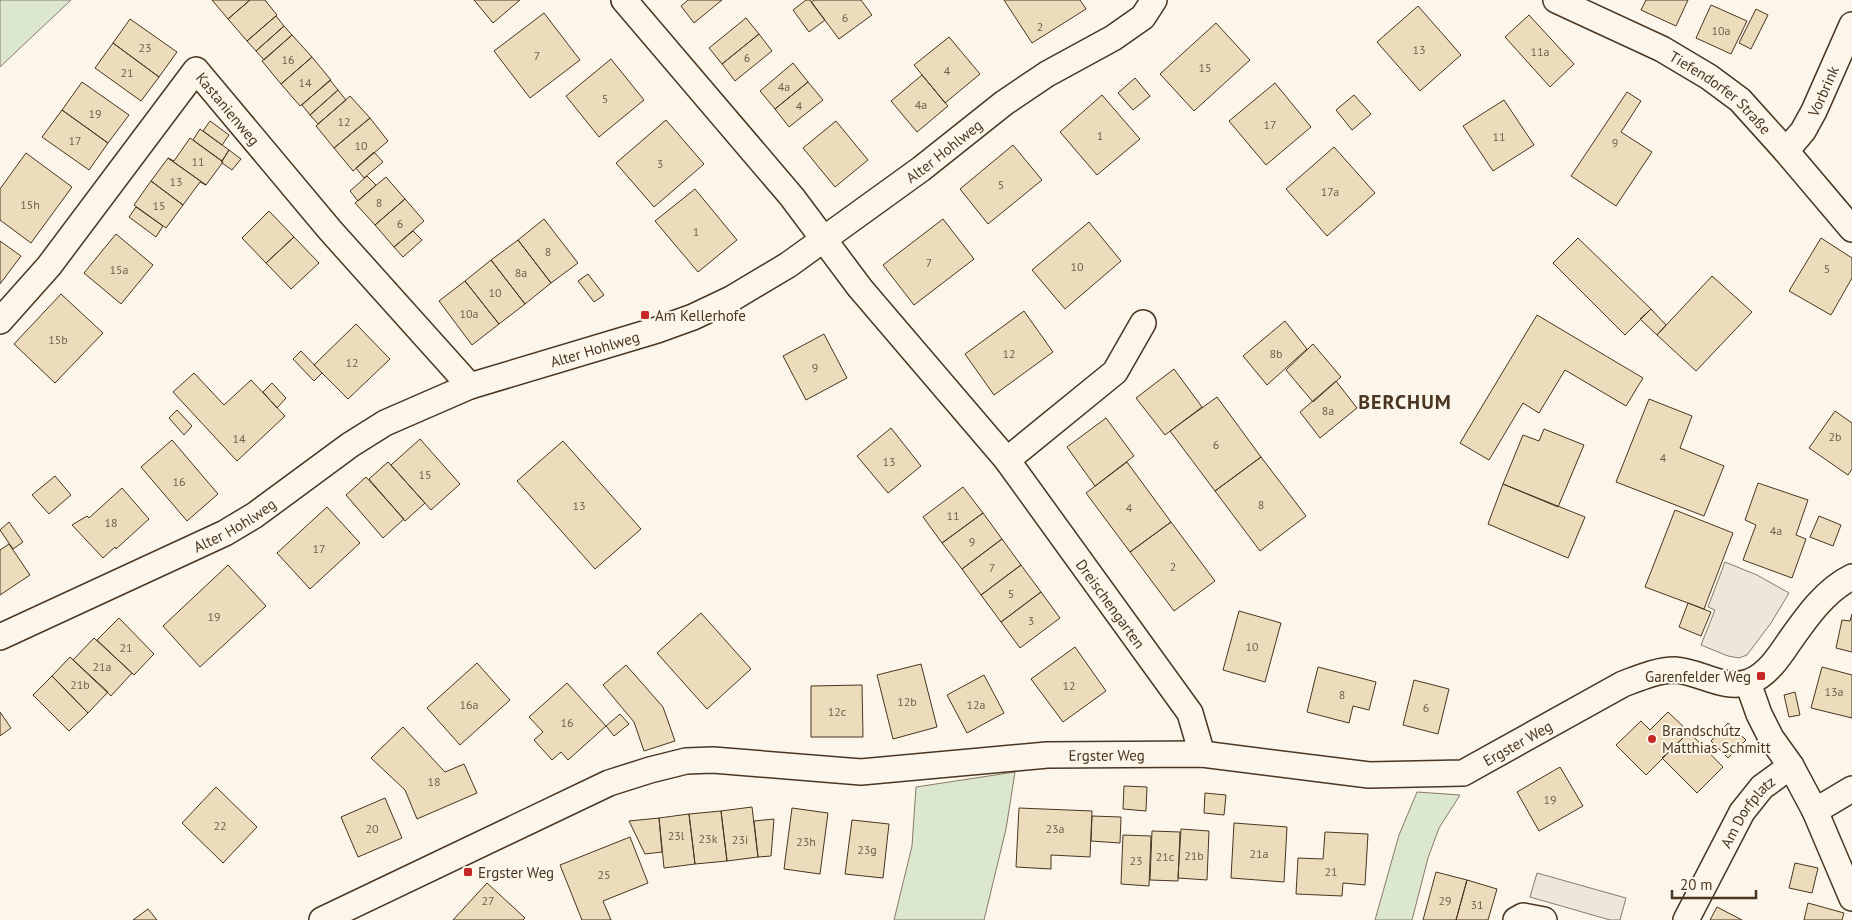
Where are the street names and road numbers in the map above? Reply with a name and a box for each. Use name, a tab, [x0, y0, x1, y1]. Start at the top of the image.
street label: Tiefendorfer Straße	[1666, 46, 1776, 138]
street label: Vorbrink	[1803, 62, 1843, 121]
street label: Kastanienweg	[192, 68, 264, 149]
street label: Alter Hohlweg	[902, 115, 986, 187]
street label: Alter Hohlweg	[548, 326, 641, 371]
street label: Alter Hohlweg	[190, 494, 279, 556]
street label: Dreischengarten	[1072, 555, 1150, 652]
street label: Ergster Weg	[1479, 716, 1555, 770]
street label: Ergster Weg	[1068, 745, 1145, 764]
street label: Am Dorfplatz	[1716, 771, 1779, 851]

